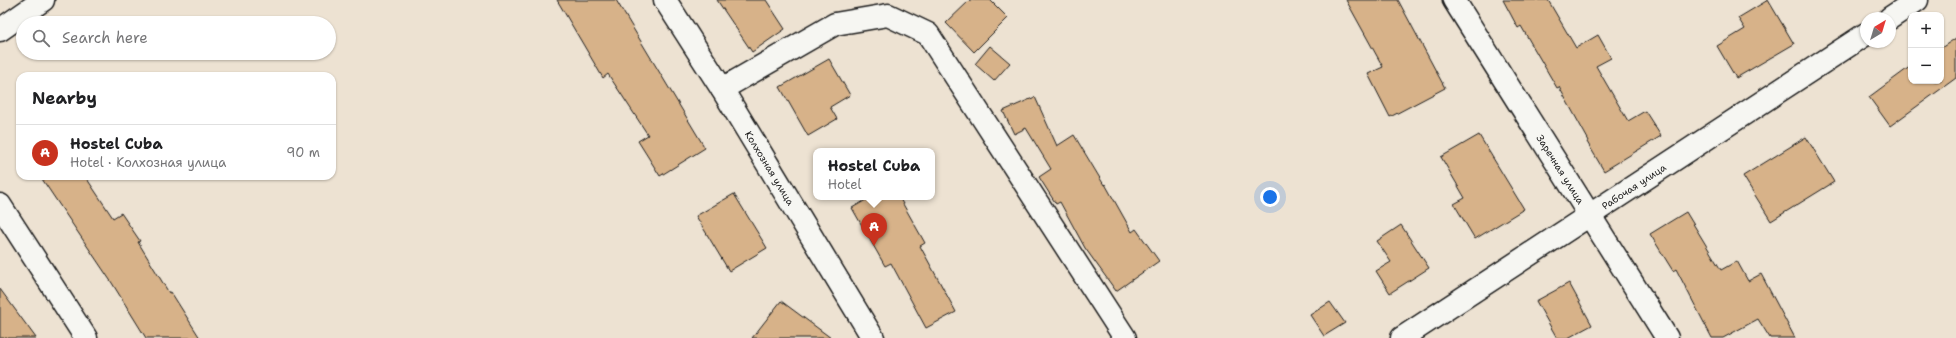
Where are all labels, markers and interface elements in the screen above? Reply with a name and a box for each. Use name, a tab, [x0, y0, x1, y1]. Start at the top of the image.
north arrow	[1860, 12, 1896, 48]
map controls	[1908, 12, 1944, 84]
button: +	[1908, 12, 1944, 48]
search box	[16, 16, 336, 60]
icon: search	[30, 27, 52, 49]
text: Search here	[62, 28, 148, 48]
button: −	[1908, 48, 1944, 84]
text: Nearby	[32, 87, 97, 109]
street label: Колхозная улица	[742, 129, 797, 209]
street label: Заречная улица	[1533, 132, 1587, 207]
text: Hostel Cuba	[70, 134, 163, 154]
text: A	[40, 144, 50, 161]
text: 90 m	[286, 144, 320, 161]
popup	[813, 148, 935, 200]
text: Hotel · Колхозная улица	[70, 154, 226, 171]
text: Hostel Cuba	[828, 156, 920, 176]
street label: Рабочая улица	[1599, 160, 1669, 212]
text: Hotel	[828, 176, 861, 193]
your location	[1260, 187, 1280, 207]
pin: A	[861, 213, 887, 246]

